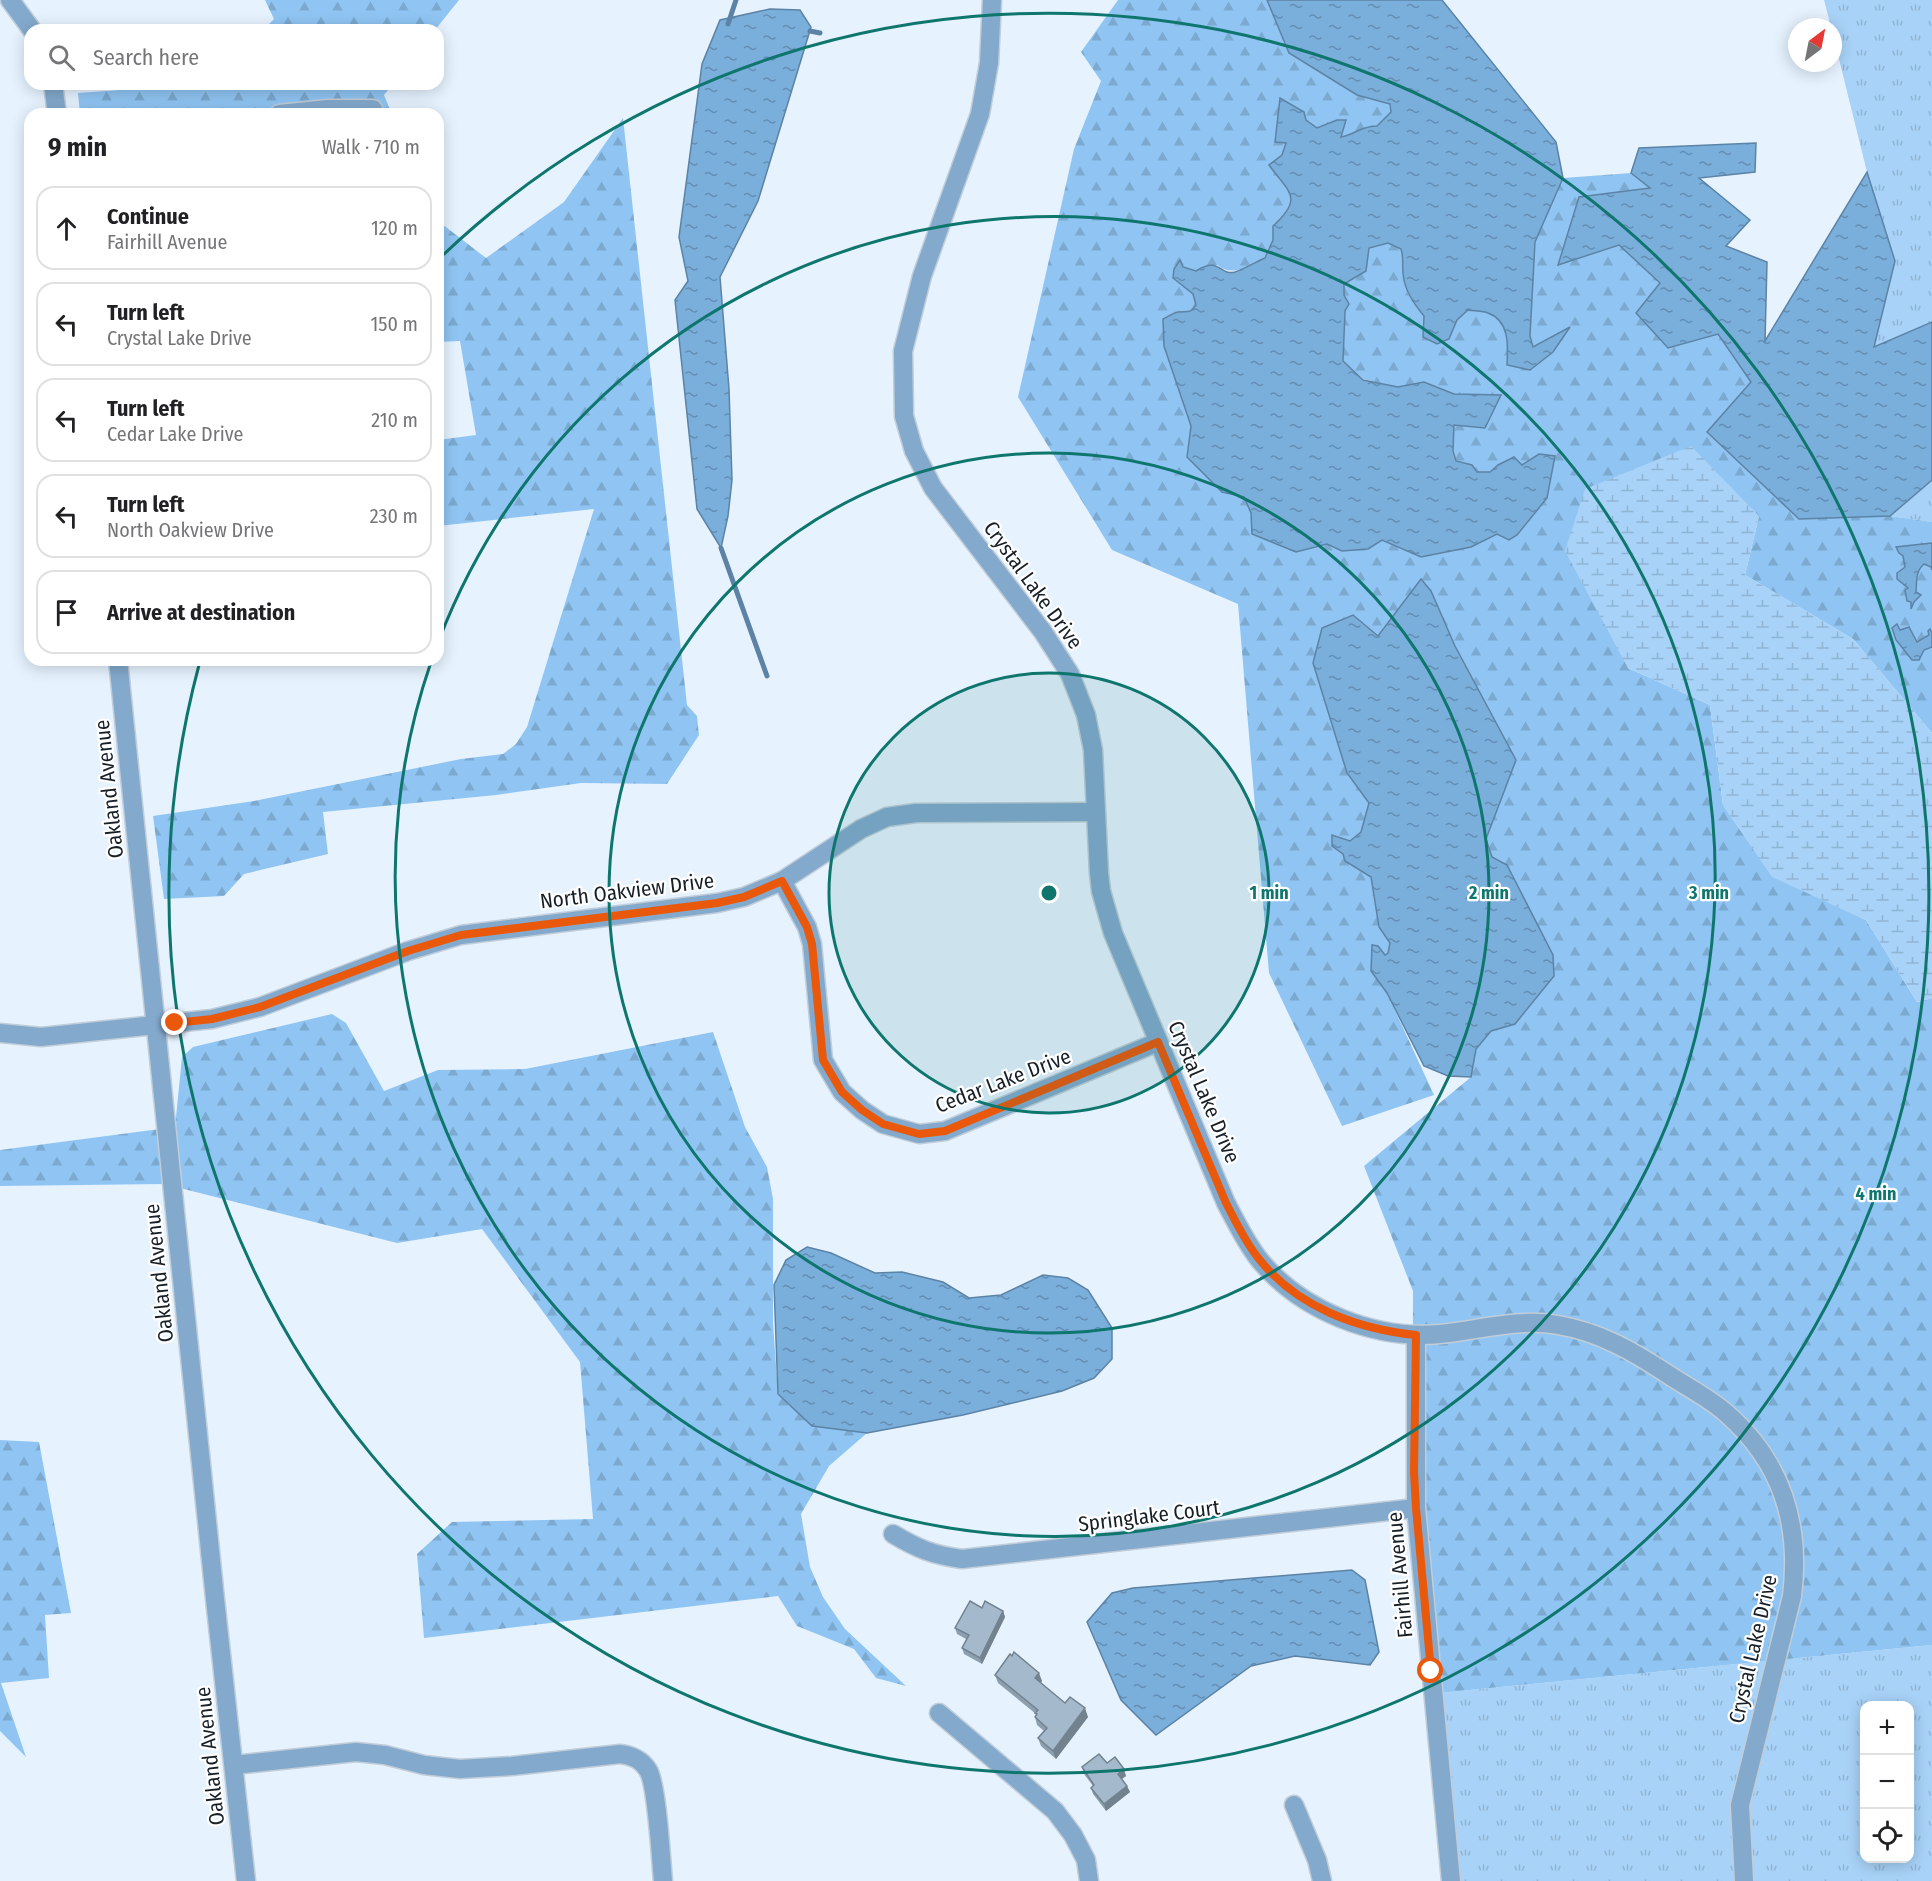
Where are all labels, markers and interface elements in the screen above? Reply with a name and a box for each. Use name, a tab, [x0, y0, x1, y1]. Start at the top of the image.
north arrow	[1788, 18, 1842, 72]
search box	[24, 24, 444, 90]
icon: search	[45, 41, 78, 74]
text: Search here	[93, 44, 199, 71]
text: 9 min	[48, 132, 107, 163]
text: Walk · 710 m	[322, 135, 420, 159]
text: Continue	[107, 203, 189, 230]
icon: ahead	[50, 212, 83, 245]
text: 120 m	[371, 216, 418, 240]
text: Fairhill Avenue	[107, 230, 227, 254]
text: Turn left	[107, 299, 185, 326]
icon: left	[50, 308, 83, 341]
text: 150 m	[371, 312, 418, 336]
text: Crystal Lake Drive	[107, 326, 252, 350]
text: Turn left	[107, 395, 185, 422]
icon: left	[50, 404, 83, 437]
text: 210 m	[371, 408, 418, 432]
text: Cedar Lake Drive	[107, 422, 243, 446]
text: Turn left	[107, 491, 185, 518]
icon: left	[50, 500, 83, 533]
text: 230 m	[370, 504, 418, 528]
street label: Crystal Lake Drive	[978, 516, 1088, 654]
text: North Oakview Drive	[107, 518, 274, 542]
icon: arrive	[50, 596, 83, 629]
text: Arrive at destination	[107, 599, 295, 626]
street label: Oakland Avenue	[89, 718, 129, 860]
street label: North Oakview Drive	[538, 867, 716, 915]
text: 1 min	[1249, 882, 1289, 904]
text: 2 min	[1468, 882, 1509, 904]
text: 3 min	[1688, 882, 1729, 904]
centre of rings	[1039, 883, 1059, 903]
route end	[161, 1009, 187, 1035]
street label: Crystal Lake Drive	[1162, 1017, 1246, 1167]
street label: Cedar Lake Drive	[931, 1043, 1075, 1119]
text: 4 min	[1856, 1183, 1896, 1205]
street label: Oakland Avenue	[139, 1202, 179, 1344]
street label: Springlake Court	[1077, 1494, 1221, 1538]
street label: Fairhill Avenue	[1382, 1511, 1418, 1639]
street label: Crystal Lake Drive	[1723, 1572, 1783, 1726]
route start	[1417, 1657, 1443, 1683]
street label: Oakland Avenue	[190, 1685, 230, 1827]
map controls	[1860, 1701, 1914, 1863]
button: +	[1860, 1701, 1914, 1755]
button: −	[1860, 1755, 1914, 1809]
button: locate	[1860, 1809, 1914, 1863]

